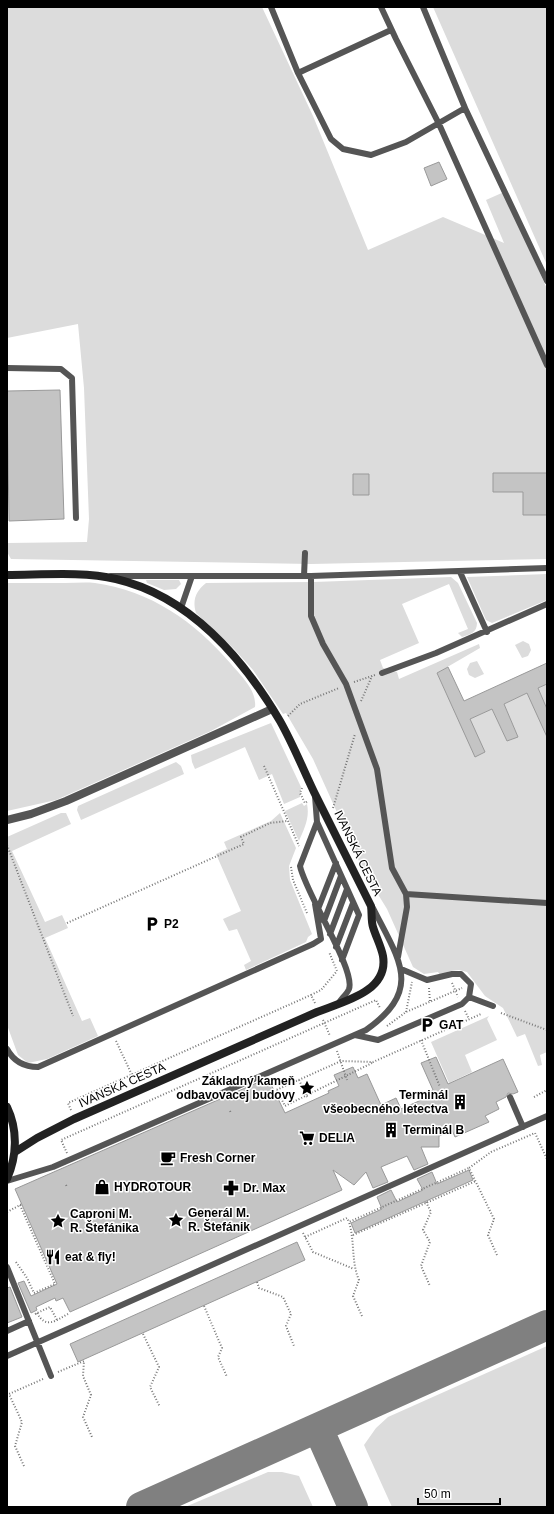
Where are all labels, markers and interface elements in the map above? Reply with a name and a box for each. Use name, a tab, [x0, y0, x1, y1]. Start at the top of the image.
street label: IVANSKÁ CESTA	[331, 807, 386, 898]
parking icon: P2	[143, 915, 161, 933]
place label: P2	[164, 917, 179, 931]
parking icon: GAT	[418, 1016, 436, 1034]
place label: GAT	[439, 1018, 464, 1032]
street label: IVANSKÁ CESTA	[76, 1059, 168, 1110]
place label: Základný kameň odbavovacej budovy	[176, 1074, 295, 1102]
place icon: Základný kameň odbavovacej budovy	[298, 1079, 316, 1097]
place label: Terminál všeobecného letectva	[323, 1088, 448, 1116]
building icon: Terminál všeobecného letectva	[451, 1093, 469, 1111]
building icon: Terminál B	[382, 1121, 400, 1139]
place label: Terminál B	[403, 1123, 464, 1137]
supermarket icon: DELIA	[298, 1129, 316, 1147]
place label: DELIA	[319, 1131, 355, 1145]
cafe icon: Fresh Corner	[159, 1149, 177, 1167]
place label: Fresh Corner	[180, 1151, 256, 1165]
shop icon: HYDROTOUR	[93, 1178, 111, 1196]
pharmacy icon: Dr. Max	[222, 1179, 240, 1197]
place label: HYDROTOUR	[114, 1180, 191, 1194]
place label: Dr. Max	[243, 1181, 286, 1195]
place label: Generál M. R. Štefánik	[188, 1206, 250, 1234]
place label: Caproni M. R. Štefánika	[70, 1207, 139, 1235]
place icon: Generál M. R. Štefánik	[167, 1211, 185, 1229]
place icon: Caproni M. R. Štefánika	[49, 1212, 67, 1230]
restaurant icon: eat & fly!	[44, 1248, 62, 1266]
place label: eat & fly!	[65, 1250, 116, 1264]
scale bar	[418, 1480, 500, 1506]
text: 50 m	[424, 1487, 451, 1501]

